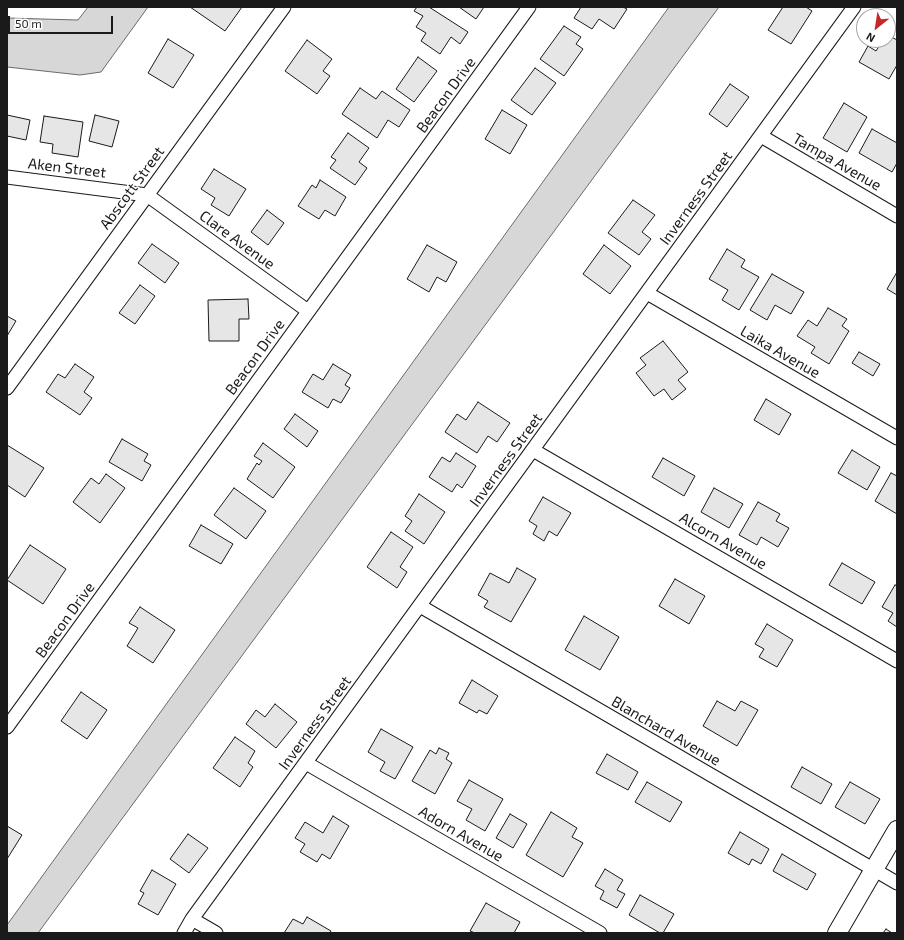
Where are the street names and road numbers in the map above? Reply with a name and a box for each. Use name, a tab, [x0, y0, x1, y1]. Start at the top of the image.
street label: Beacon Drive	[413, 54, 479, 136]
street label: Tampa Avenue	[790, 129, 884, 195]
street label: Abscott Street	[96, 143, 168, 233]
street label: Inverness Street	[656, 148, 736, 248]
street label: Aken Street	[27, 154, 107, 182]
street label: Clare Avenue	[196, 207, 278, 273]
street label: Beacon Drive	[222, 316, 288, 398]
street label: Laika Avenue	[737, 322, 823, 382]
street label: Inverness Street	[466, 410, 546, 510]
street label: Alcorn Avenue	[676, 509, 770, 573]
street label: Beacon Drive	[32, 579, 98, 661]
street label: Inverness Street	[275, 673, 355, 773]
street label: Blanchard Avenue	[608, 692, 724, 770]
street label: Adorn Avenue	[415, 803, 507, 865]

